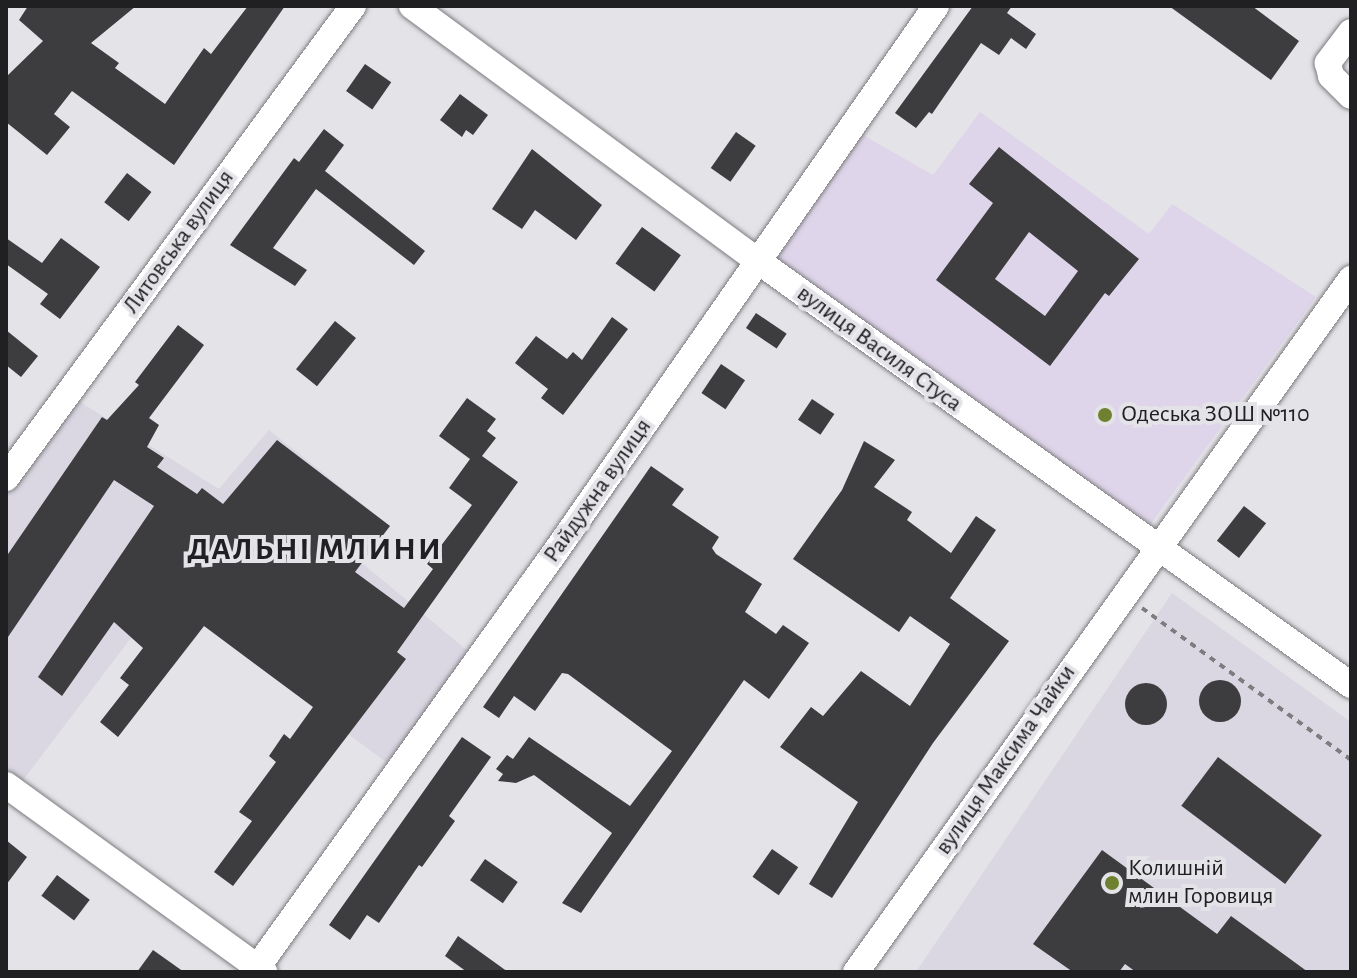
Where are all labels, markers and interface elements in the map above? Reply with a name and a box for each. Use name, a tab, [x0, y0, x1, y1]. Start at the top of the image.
street label: Литовська вулиця	[117, 165, 241, 319]
street label: вулиця Василя Стуса	[791, 279, 967, 419]
place label: Одеська ЗОШ №110	[1121, 401, 1310, 429]
marker: Одеська ЗОШ №110	[1096, 406, 1114, 424]
street label: Райдужна вулиця	[538, 413, 658, 569]
district label: ДАЛЬНІ МЛИНИ	[187, 530, 443, 568]
street label: вулиця Максима Чайки	[930, 659, 1082, 861]
place label: Колишній млин Горовиця	[1128, 855, 1274, 911]
marker: Колишній млин Горовиця	[1103, 874, 1121, 892]

